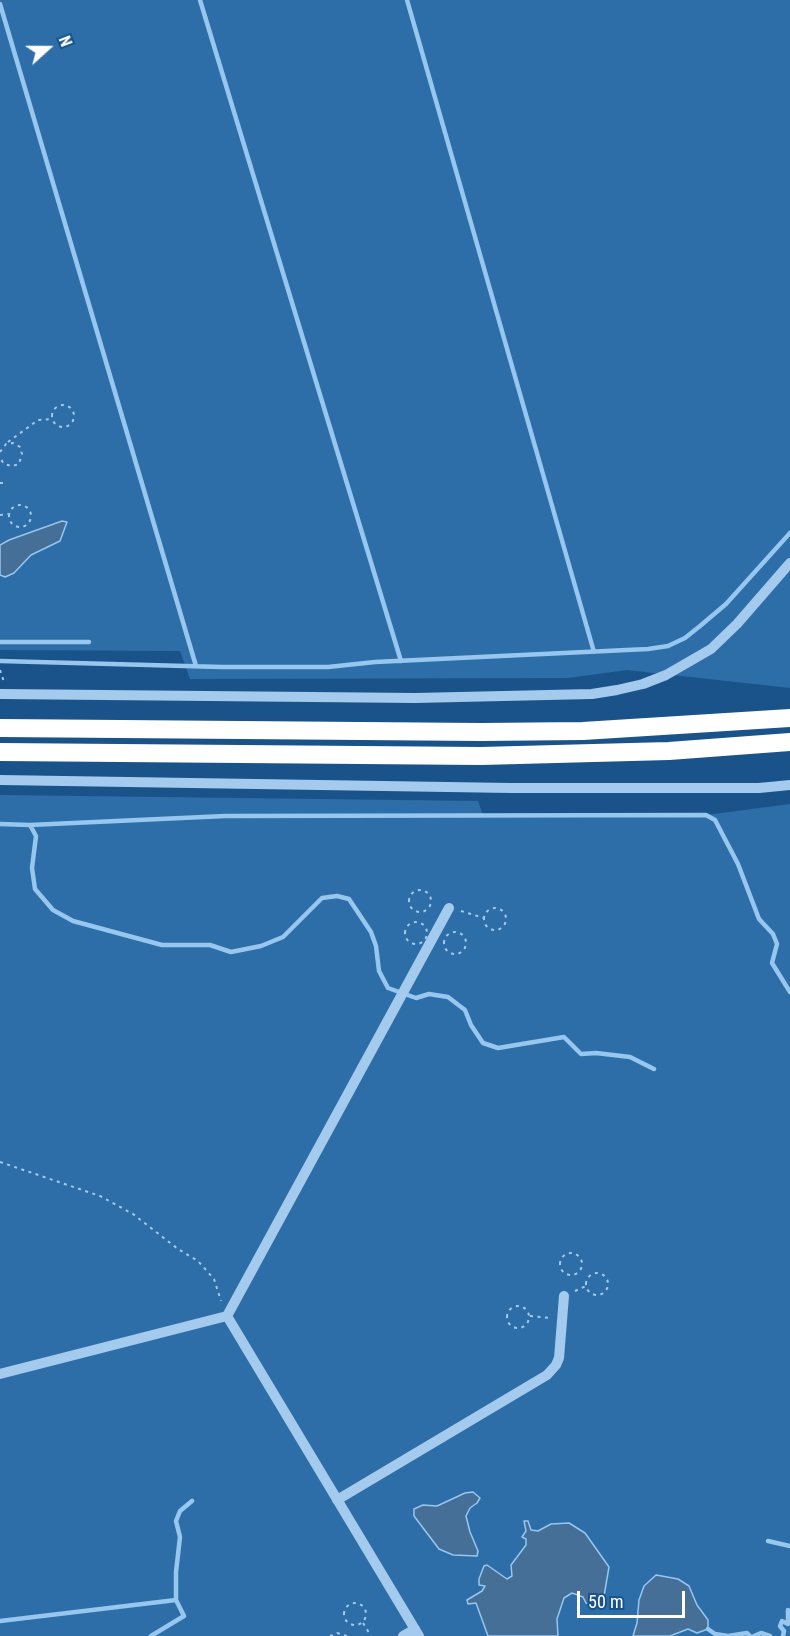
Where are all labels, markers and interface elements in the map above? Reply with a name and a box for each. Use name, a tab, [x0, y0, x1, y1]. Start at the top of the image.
north arrow	[18, 18, 78, 78]
text: N	[55, 33, 76, 49]
scale bar	[580, 1579, 688, 1617]
text: 50 m	[588, 1591, 623, 1612]

